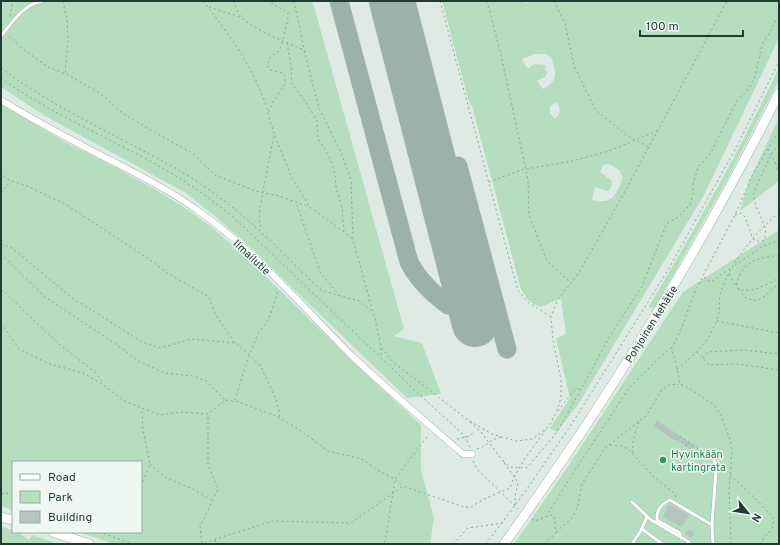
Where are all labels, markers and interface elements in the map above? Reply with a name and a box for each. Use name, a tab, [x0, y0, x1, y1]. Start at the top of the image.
scale bar	[640, 12, 743, 38]
text: 100 m	[646, 19, 679, 35]
street label: Ilmailutie	[230, 237, 273, 278]
street label: Pohjoinen kehätie	[622, 283, 681, 366]
place label: Hyvinkään kartingrata	[671, 448, 726, 475]
marker: Hyvinkään kartingrata	[658, 455, 668, 465]
legend	[12, 461, 142, 533]
text: Road	[48, 470, 76, 486]
text: Park	[48, 490, 73, 506]
north arrow	[728, 493, 768, 533]
text: Building	[48, 510, 92, 526]
text: N	[748, 511, 764, 524]

